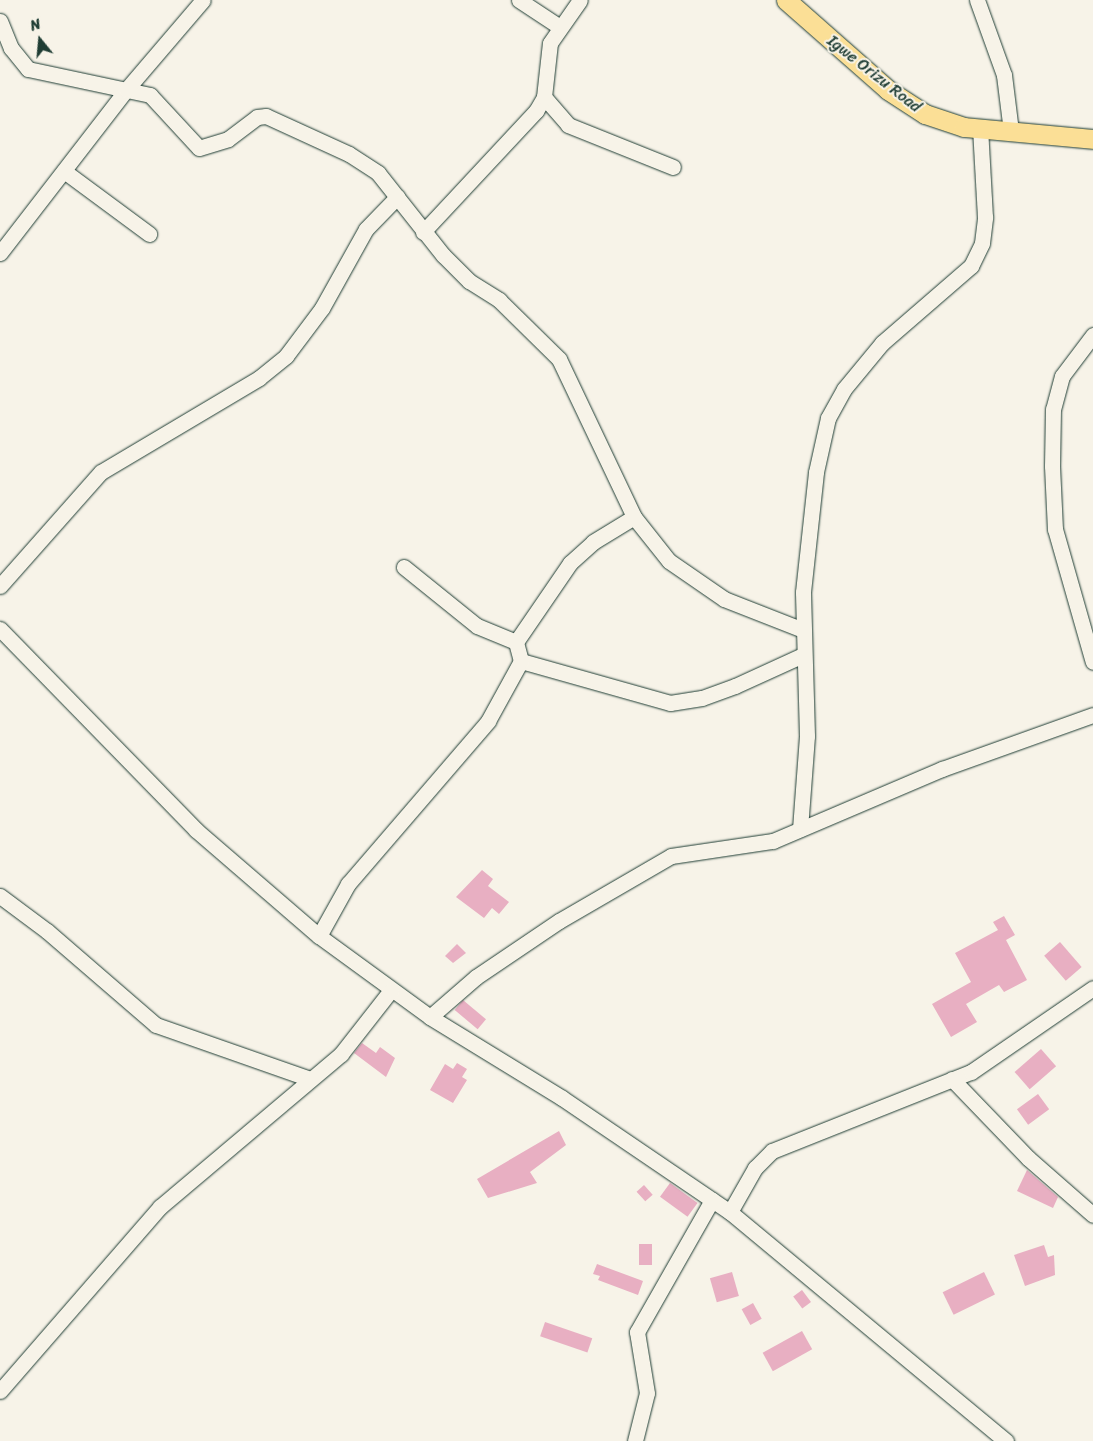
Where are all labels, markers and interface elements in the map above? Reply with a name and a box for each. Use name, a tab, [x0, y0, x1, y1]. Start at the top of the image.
text: N	[27, 12, 44, 39]
north arrow	[15, 15, 65, 65]
street label: Igwe Orizu Road	[823, 31, 925, 117]

